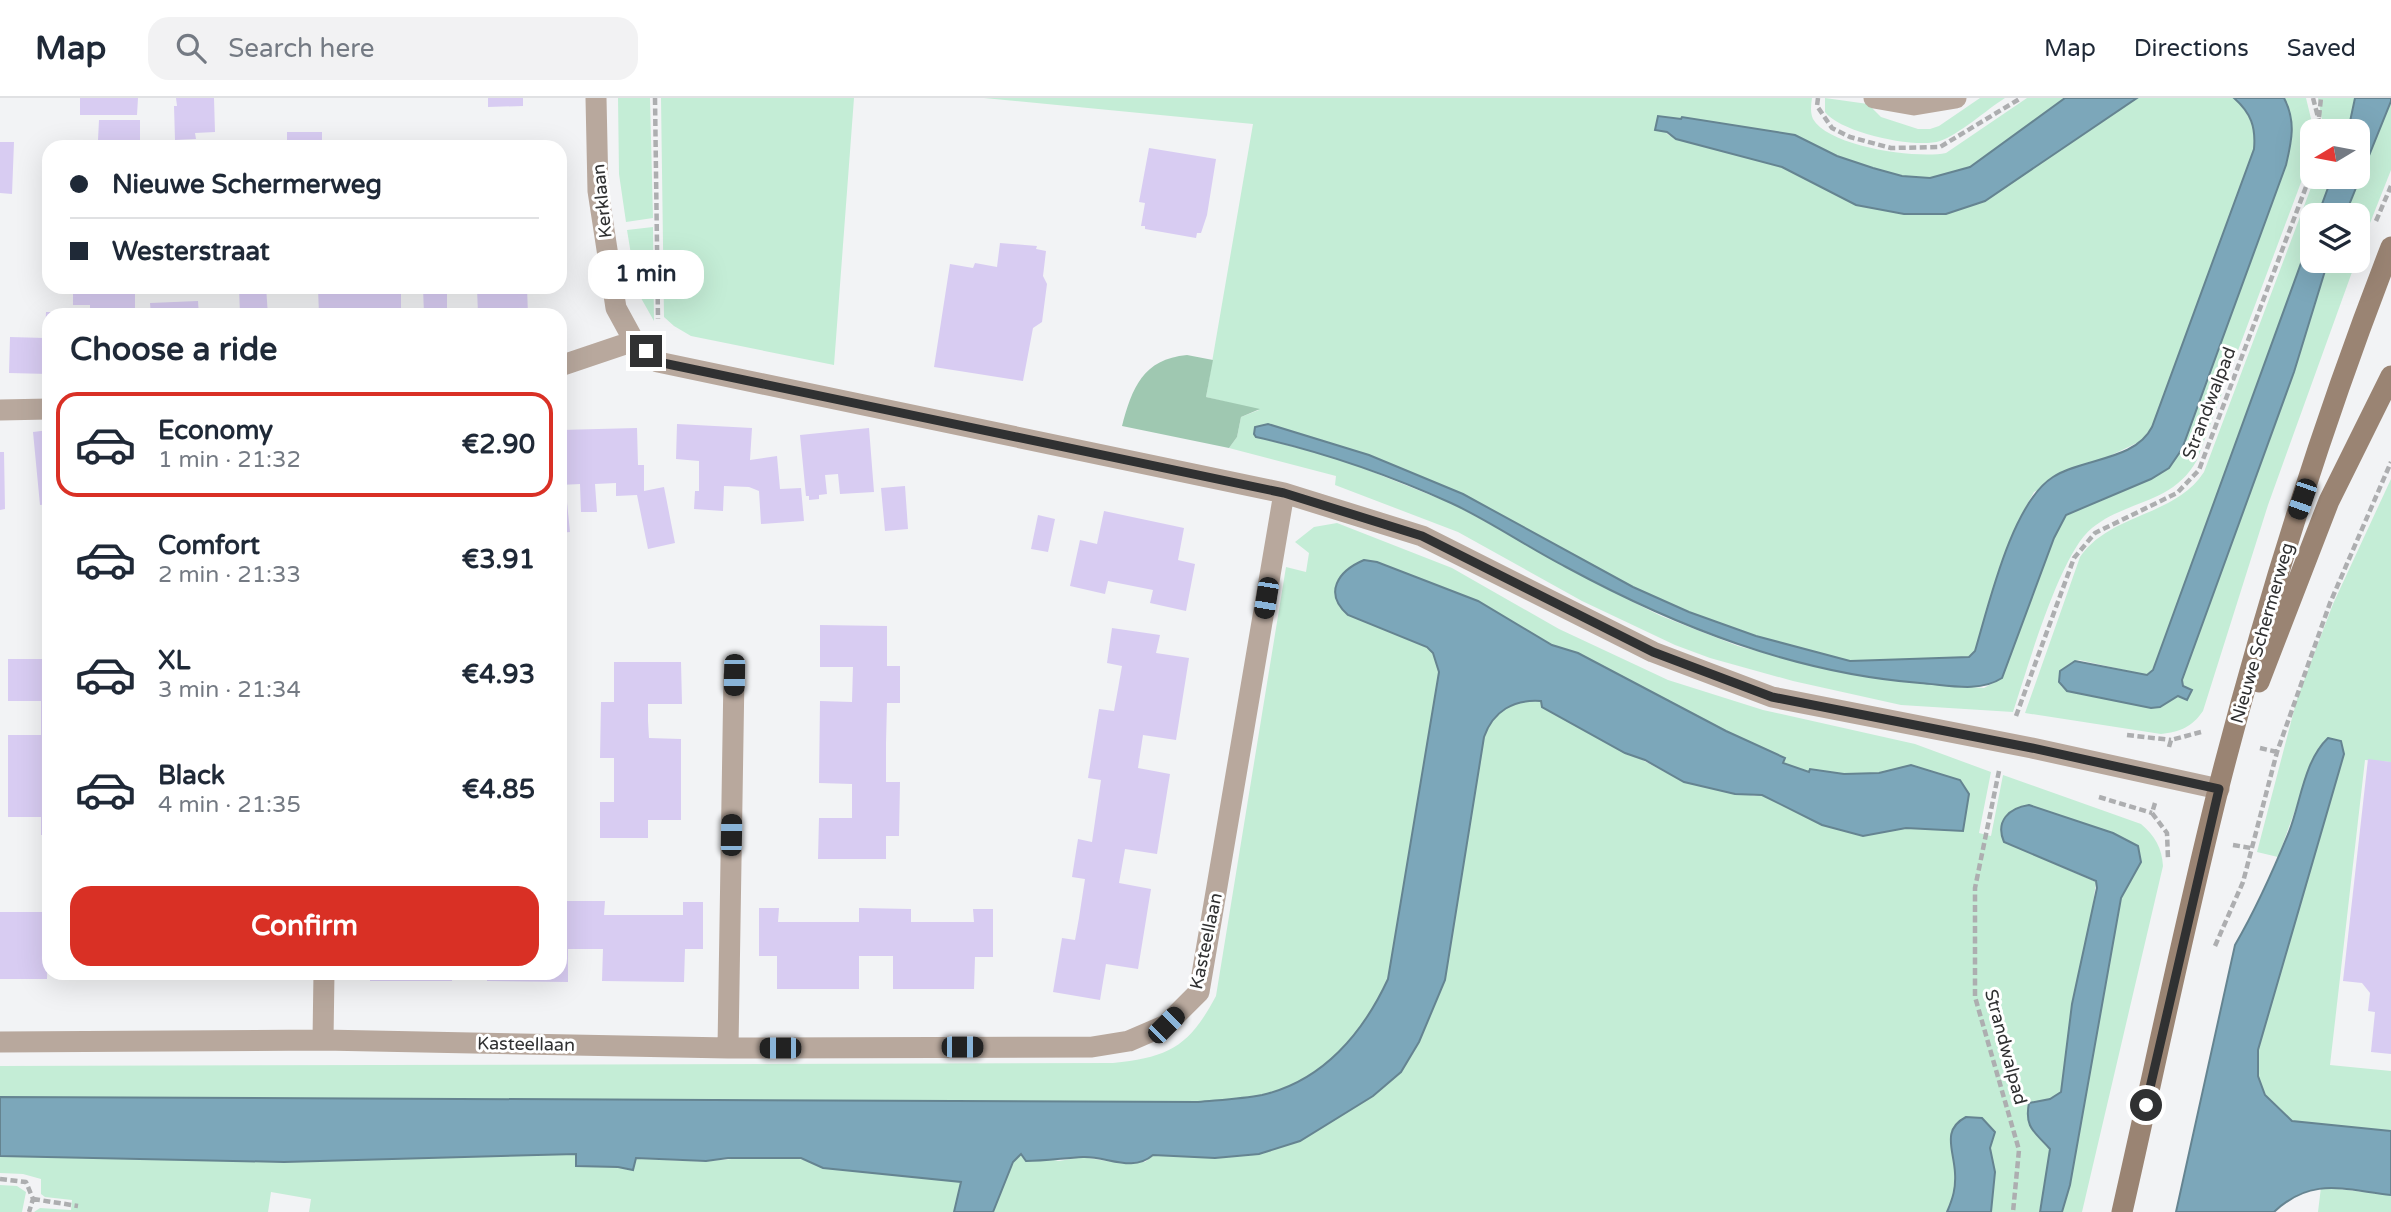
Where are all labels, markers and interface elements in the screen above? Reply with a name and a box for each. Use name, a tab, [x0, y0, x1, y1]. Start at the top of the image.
search box	[148, 17, 638, 80]
text: Map	[35, 29, 106, 68]
icon: search	[172, 29, 210, 67]
text: Search here	[228, 33, 374, 64]
text: Map	[2044, 34, 2096, 63]
text: Directions	[2134, 34, 2249, 63]
text: Saved	[2287, 34, 2356, 63]
north arrow	[2300, 119, 2370, 189]
map controls	[2300, 119, 2370, 273]
street label: Kerklaan	[587, 163, 617, 239]
text: Nieuwe Schermerweg	[112, 169, 382, 200]
button: layers	[2300, 203, 2370, 273]
text: Westerstraat	[112, 236, 270, 267]
callout: 1 min	[588, 250, 704, 299]
text: 1 min	[615, 260, 677, 288]
text: Choose a ride	[70, 331, 277, 369]
route end	[630, 335, 662, 367]
street label: Strandwalpad	[2178, 344, 2240, 462]
icon: car	[74, 413, 137, 476]
text: Economy	[158, 415, 273, 446]
text: €2.90	[462, 429, 535, 460]
text: 1 min · 21:32	[158, 446, 301, 474]
car	[2286, 476, 2319, 522]
icon: car	[74, 528, 137, 591]
text: Comfort	[158, 530, 260, 561]
street label: Nieuwe Schermerweg	[2226, 540, 2298, 726]
text: €3.91	[462, 544, 535, 575]
text: 2 min · 21:33	[158, 561, 301, 589]
car	[1253, 576, 1280, 620]
icon: car	[74, 643, 137, 706]
text: XL	[158, 645, 190, 676]
car	[724, 654, 745, 696]
text: €4.93	[462, 659, 535, 690]
text: 3 min · 21:34	[158, 676, 301, 704]
icon: car	[74, 758, 137, 821]
text: Black	[158, 760, 225, 791]
text: €4.85	[462, 774, 535, 805]
text: 4 min · 21:35	[158, 791, 301, 819]
car	[721, 814, 742, 856]
button: Confirm	[70, 886, 539, 966]
street label: Kasteellaan	[1185, 891, 1227, 991]
street label: Strandwalpad	[1980, 987, 2032, 1107]
car	[1144, 1003, 1189, 1047]
street label: Kasteellaan	[477, 1032, 575, 1056]
car	[942, 1037, 984, 1058]
car	[760, 1038, 802, 1059]
route start	[2130, 1089, 2162, 1121]

